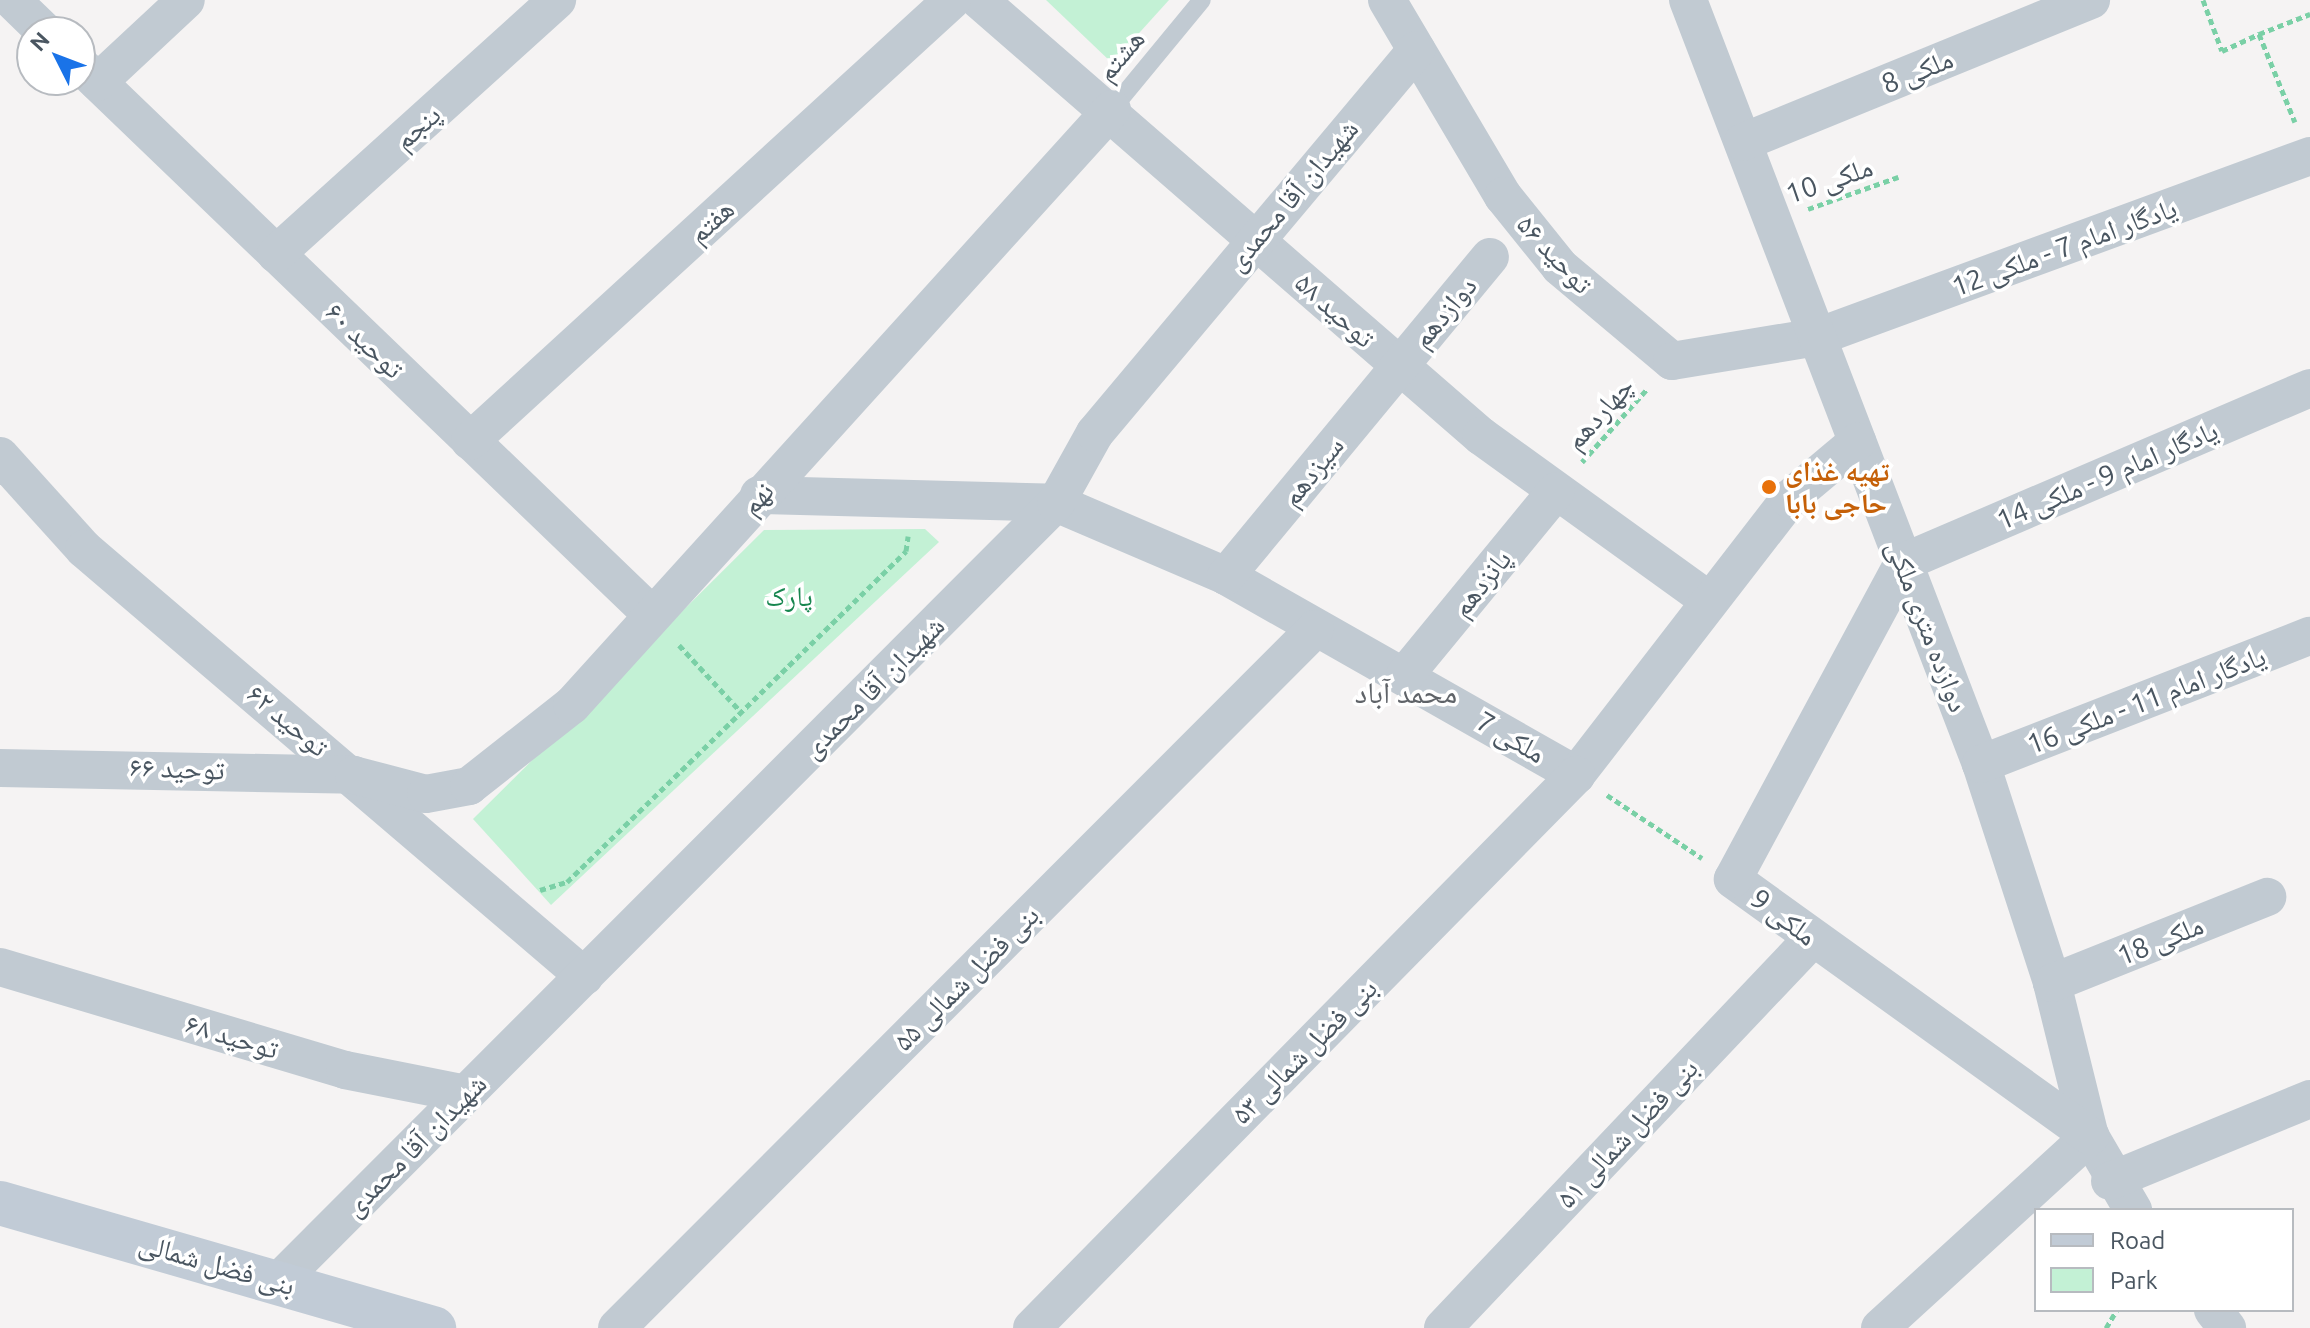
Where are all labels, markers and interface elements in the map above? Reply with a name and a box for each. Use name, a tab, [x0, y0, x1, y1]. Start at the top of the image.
north arrow	[16, 16, 96, 96]
street label: هشتم	[1089, 22, 1151, 88]
text: N	[24, 26, 54, 55]
street label: ملکی 8	[1876, 42, 1958, 100]
street label: پنجم	[387, 97, 447, 157]
street label: شهیدان آقا محمدی	[1219, 112, 1365, 278]
street label: ملکی 10	[1781, 150, 1877, 210]
street label: یادگار امام 7 - ملکی 12	[1947, 191, 2181, 303]
street label: هفتم	[681, 192, 741, 250]
street label: توحید ۵۶	[1510, 208, 1600, 300]
street label: توحید ۵۸	[1288, 266, 1382, 354]
street label: دوازدهم	[1405, 269, 1483, 355]
street label: توحید ۶۰	[319, 295, 411, 385]
street label: چهاردهم	[1557, 369, 1641, 457]
street label: یادگار امام 9 - ملکی 14	[1991, 413, 2223, 537]
street label: سیزدهم	[1274, 429, 1350, 513]
place label: تهیه غذای حاجی بابا	[1785, 454, 1889, 520]
street label: نهم	[733, 474, 781, 522]
marker: تهیه غذای حاجی بابا	[1760, 478, 1778, 496]
street label: دوازده متری ملکی	[1880, 535, 1976, 717]
street label: پانزدهم	[1444, 543, 1518, 623]
park label: پارک	[765, 579, 813, 613]
street label: شهیدان آقا محمدی	[795, 609, 951, 765]
street label: یادگار امام 11 - ملکی 16	[2022, 639, 2270, 761]
district label: محمد آباد	[1355, 674, 1457, 710]
street label: توحید ۶۲	[241, 676, 335, 764]
street label: ملکی 7	[1471, 704, 1551, 770]
street label: توحید ۶۶	[129, 750, 225, 786]
street label: ملکی 9	[1744, 881, 1824, 953]
street label: بنی فضل شمالی ۵۵	[886, 898, 1046, 1058]
street label: ملکی 18	[2112, 908, 2208, 972]
street label: بنی فضل شمالی ۵۳	[1224, 971, 1384, 1131]
street label: توحید ۶۸	[181, 1006, 283, 1066]
street label: بنی فضل شمالی ۵۱	[1549, 1051, 1705, 1215]
street label: شهیدان آقا محمدی	[337, 1067, 493, 1223]
legend	[2034, 1208, 2294, 1312]
street label: بنی فضل شمالی	[135, 1226, 299, 1302]
text: Road	[2110, 1227, 2165, 1254]
text: Park	[2110, 1267, 2158, 1294]

